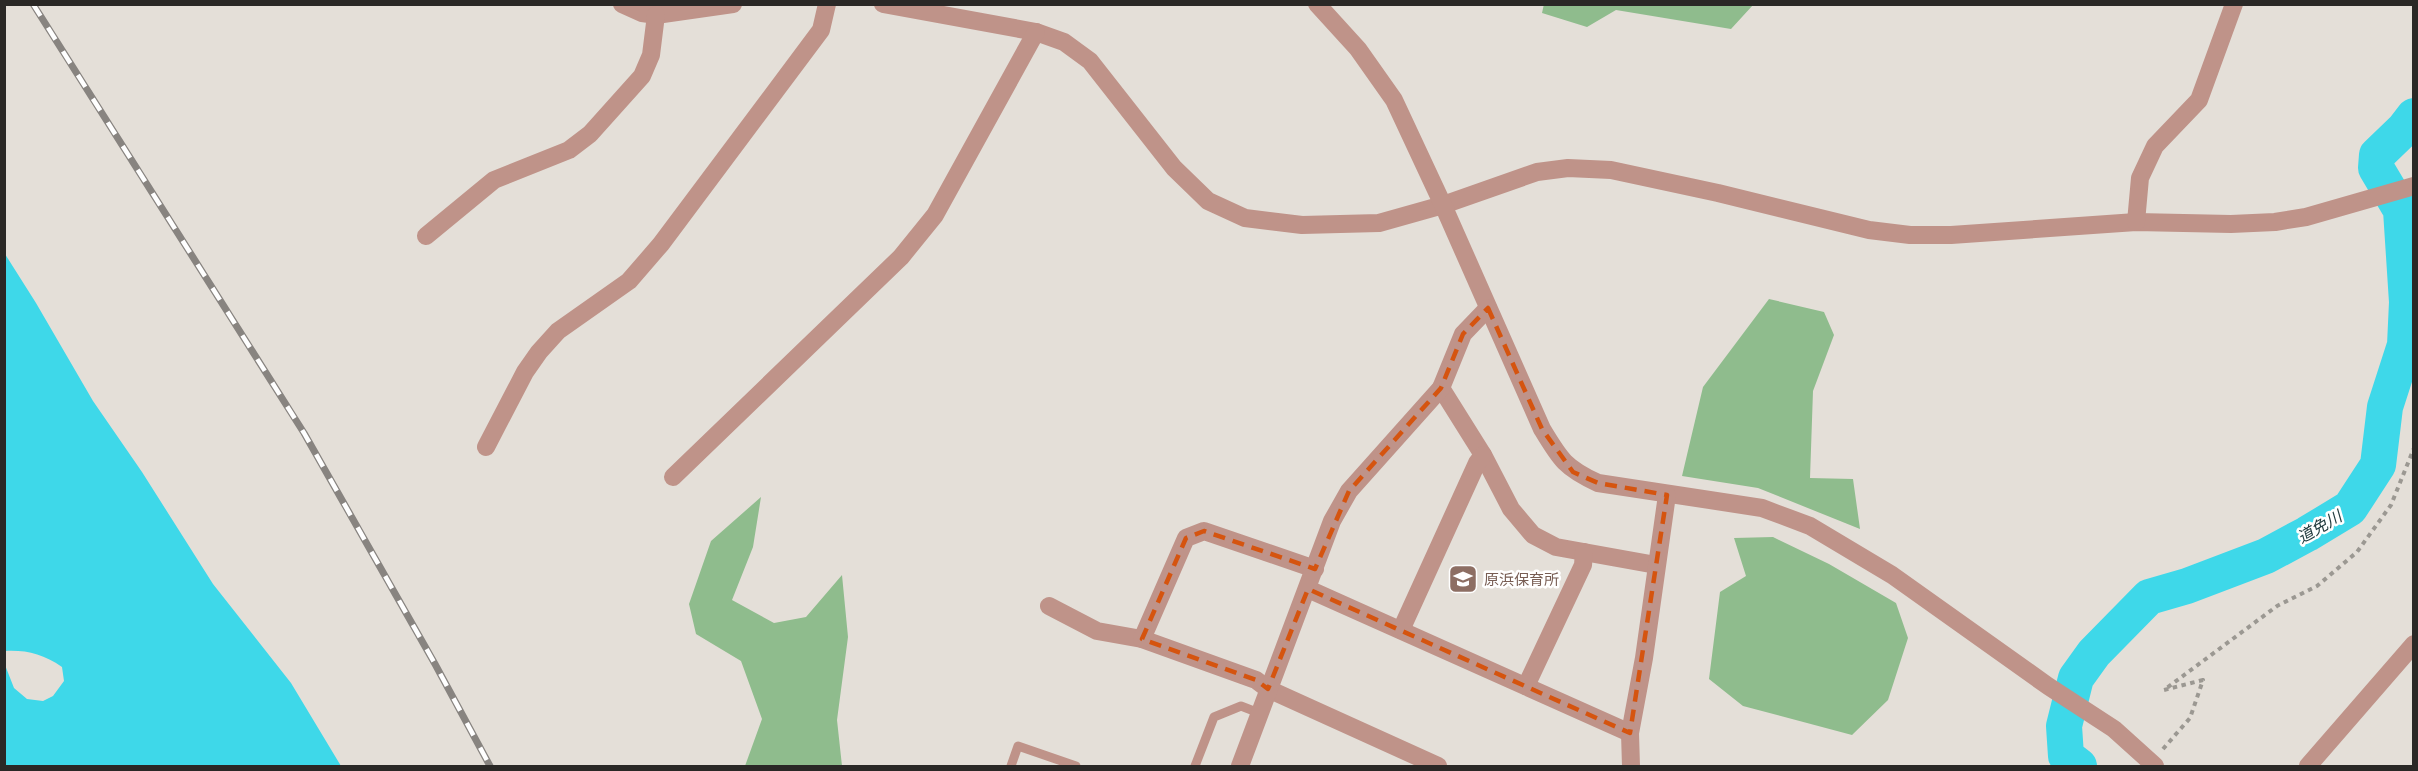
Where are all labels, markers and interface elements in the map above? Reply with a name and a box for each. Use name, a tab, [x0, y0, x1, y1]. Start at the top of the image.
water label: 道免川	[2293, 505, 2346, 546]
school or university icon: 原浜保育所	[1447, 563, 1479, 595]
place label: 原浜保育所	[1484, 570, 1559, 588]

